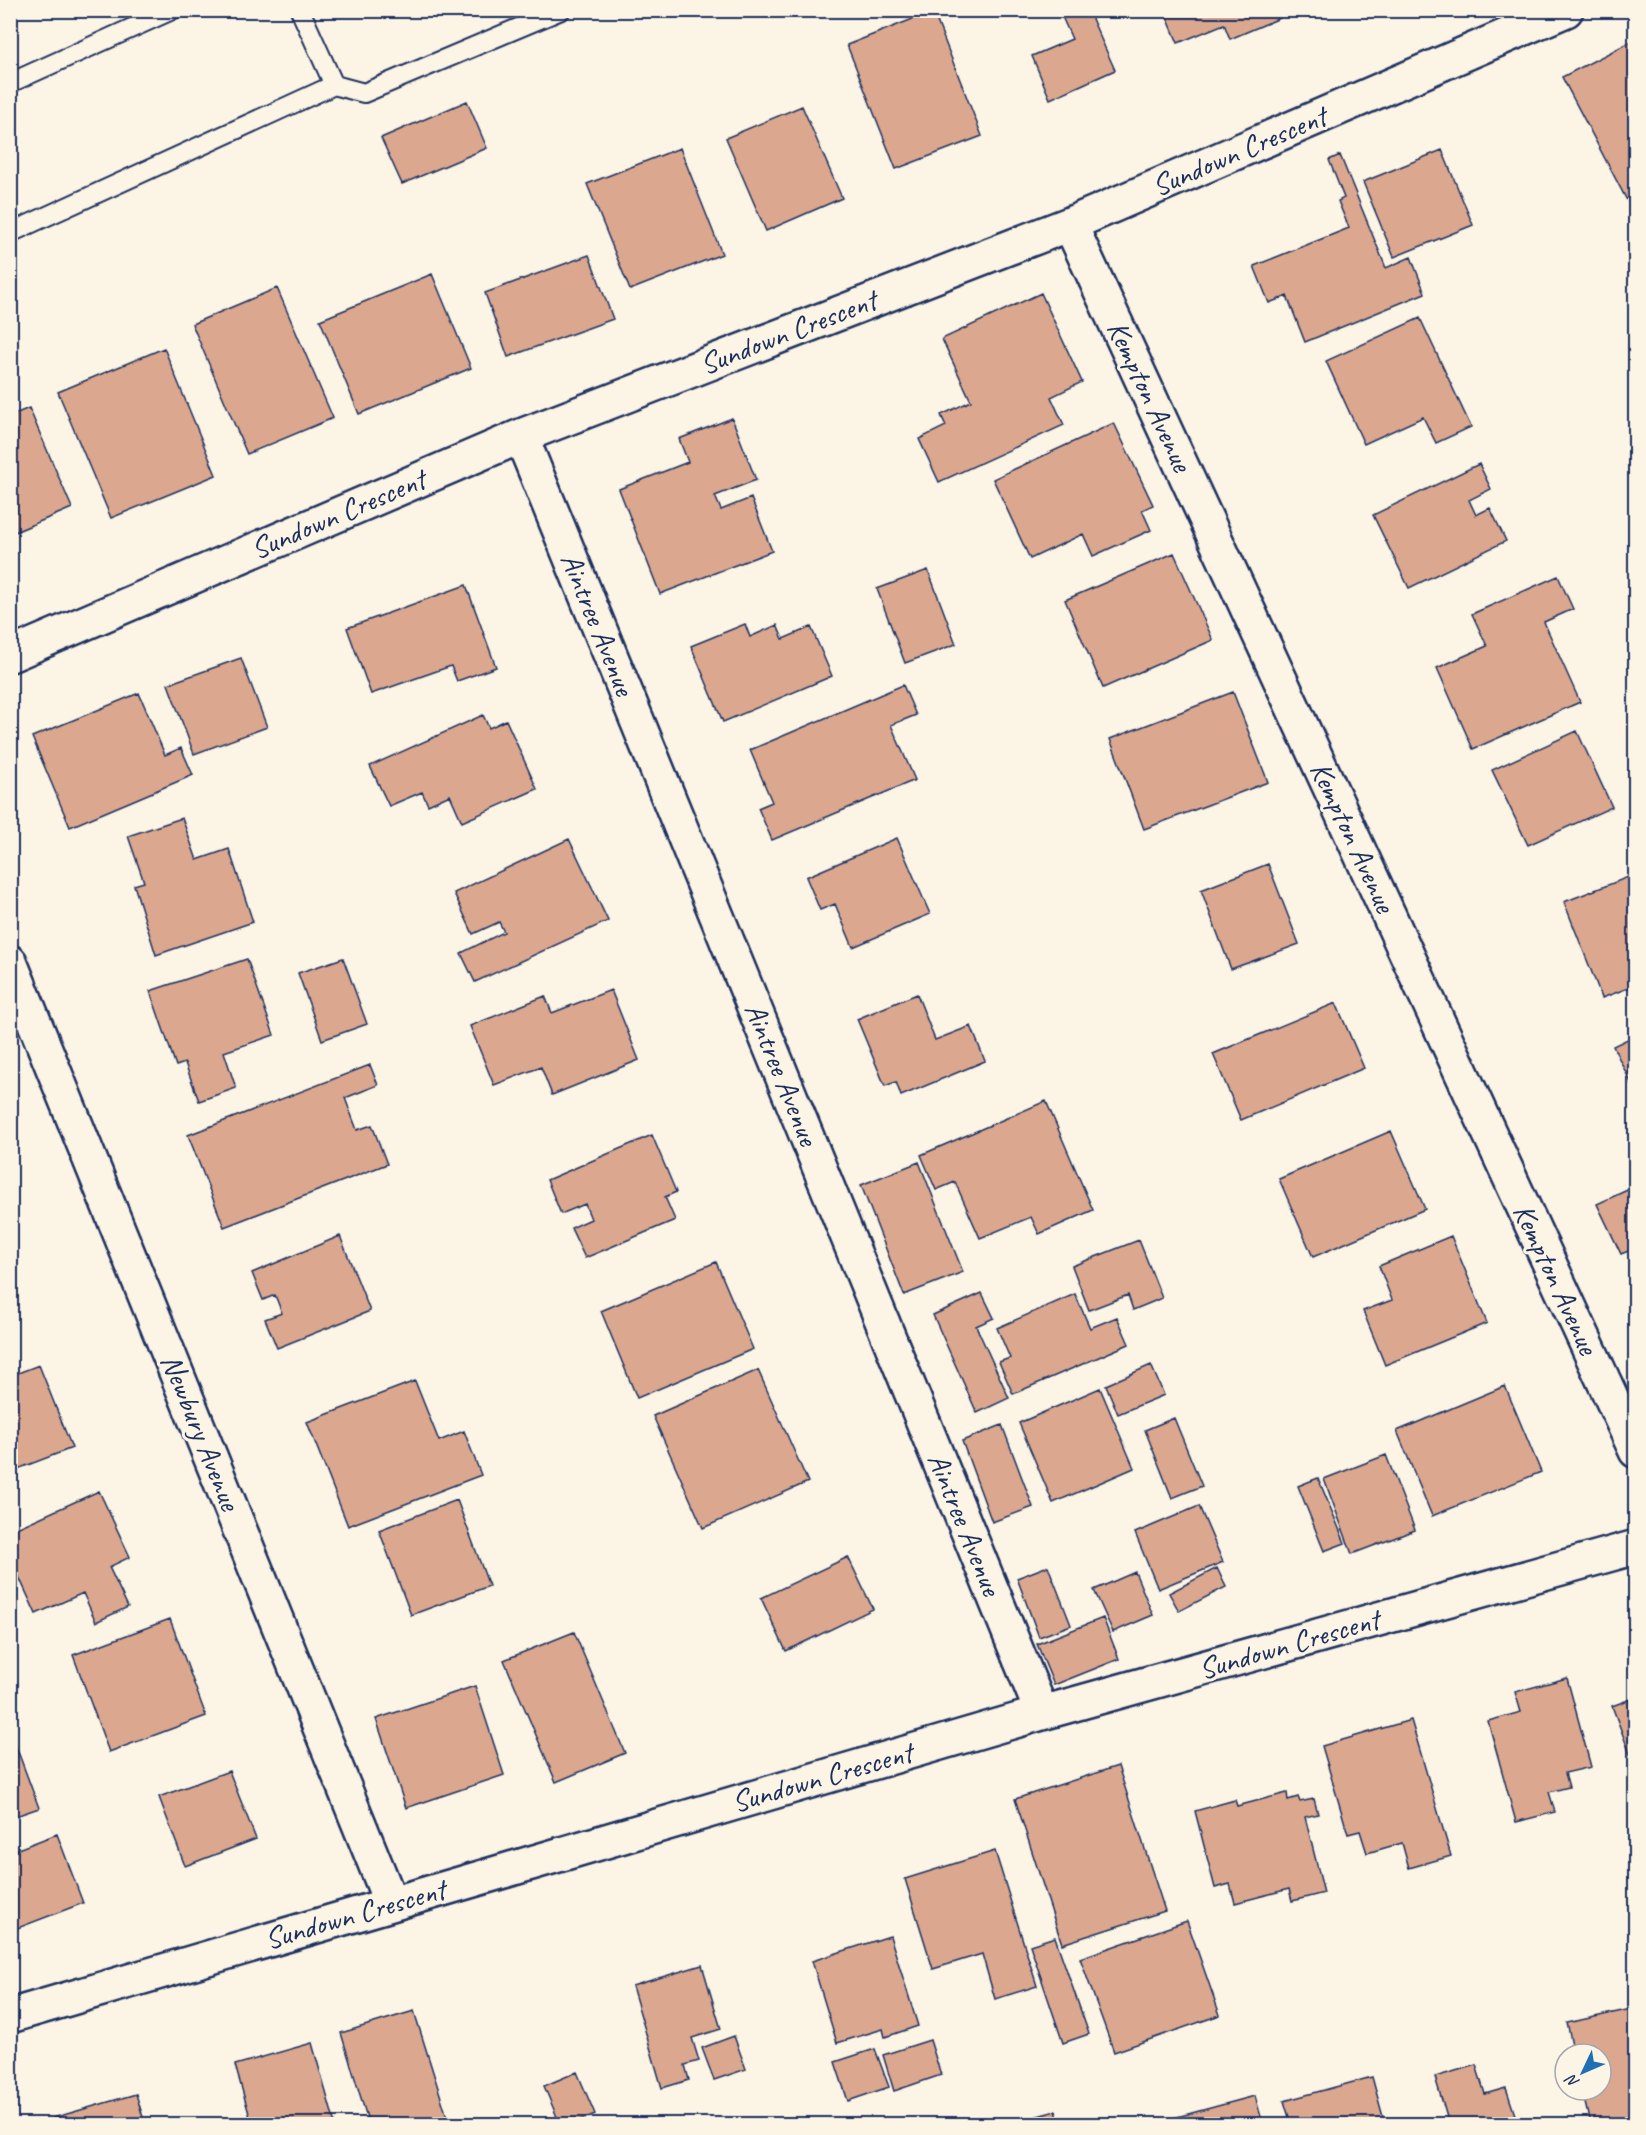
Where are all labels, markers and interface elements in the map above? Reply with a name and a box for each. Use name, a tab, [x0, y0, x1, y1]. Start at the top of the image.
street label: Sundown Crescent	[1146, 96, 1336, 205]
street label: Sundown Crescent	[694, 279, 885, 383]
street label: Kempton Avenue	[1099, 315, 1202, 479]
street label: Sundown Crescent	[245, 459, 435, 568]
street label: Aintree Avenue	[552, 547, 645, 703]
street label: Kempton Avenue	[1302, 756, 1405, 920]
street label: Aintree Avenue	[736, 997, 829, 1153]
street label: Kempton Avenue	[1505, 1198, 1608, 1362]
street label: Newbury Avenue	[152, 1348, 250, 1518]
street label: Aintree Avenue	[919, 1447, 1012, 1603]
street label: Sundown Crescent	[1194, 1599, 1388, 1688]
street label: Sundown Crescent	[727, 1732, 921, 1821]
street label: Sundown Crescent	[260, 1869, 454, 1958]
north arrow	[1553, 2042, 1613, 2102]
text: N	[1560, 2069, 1584, 2092]

